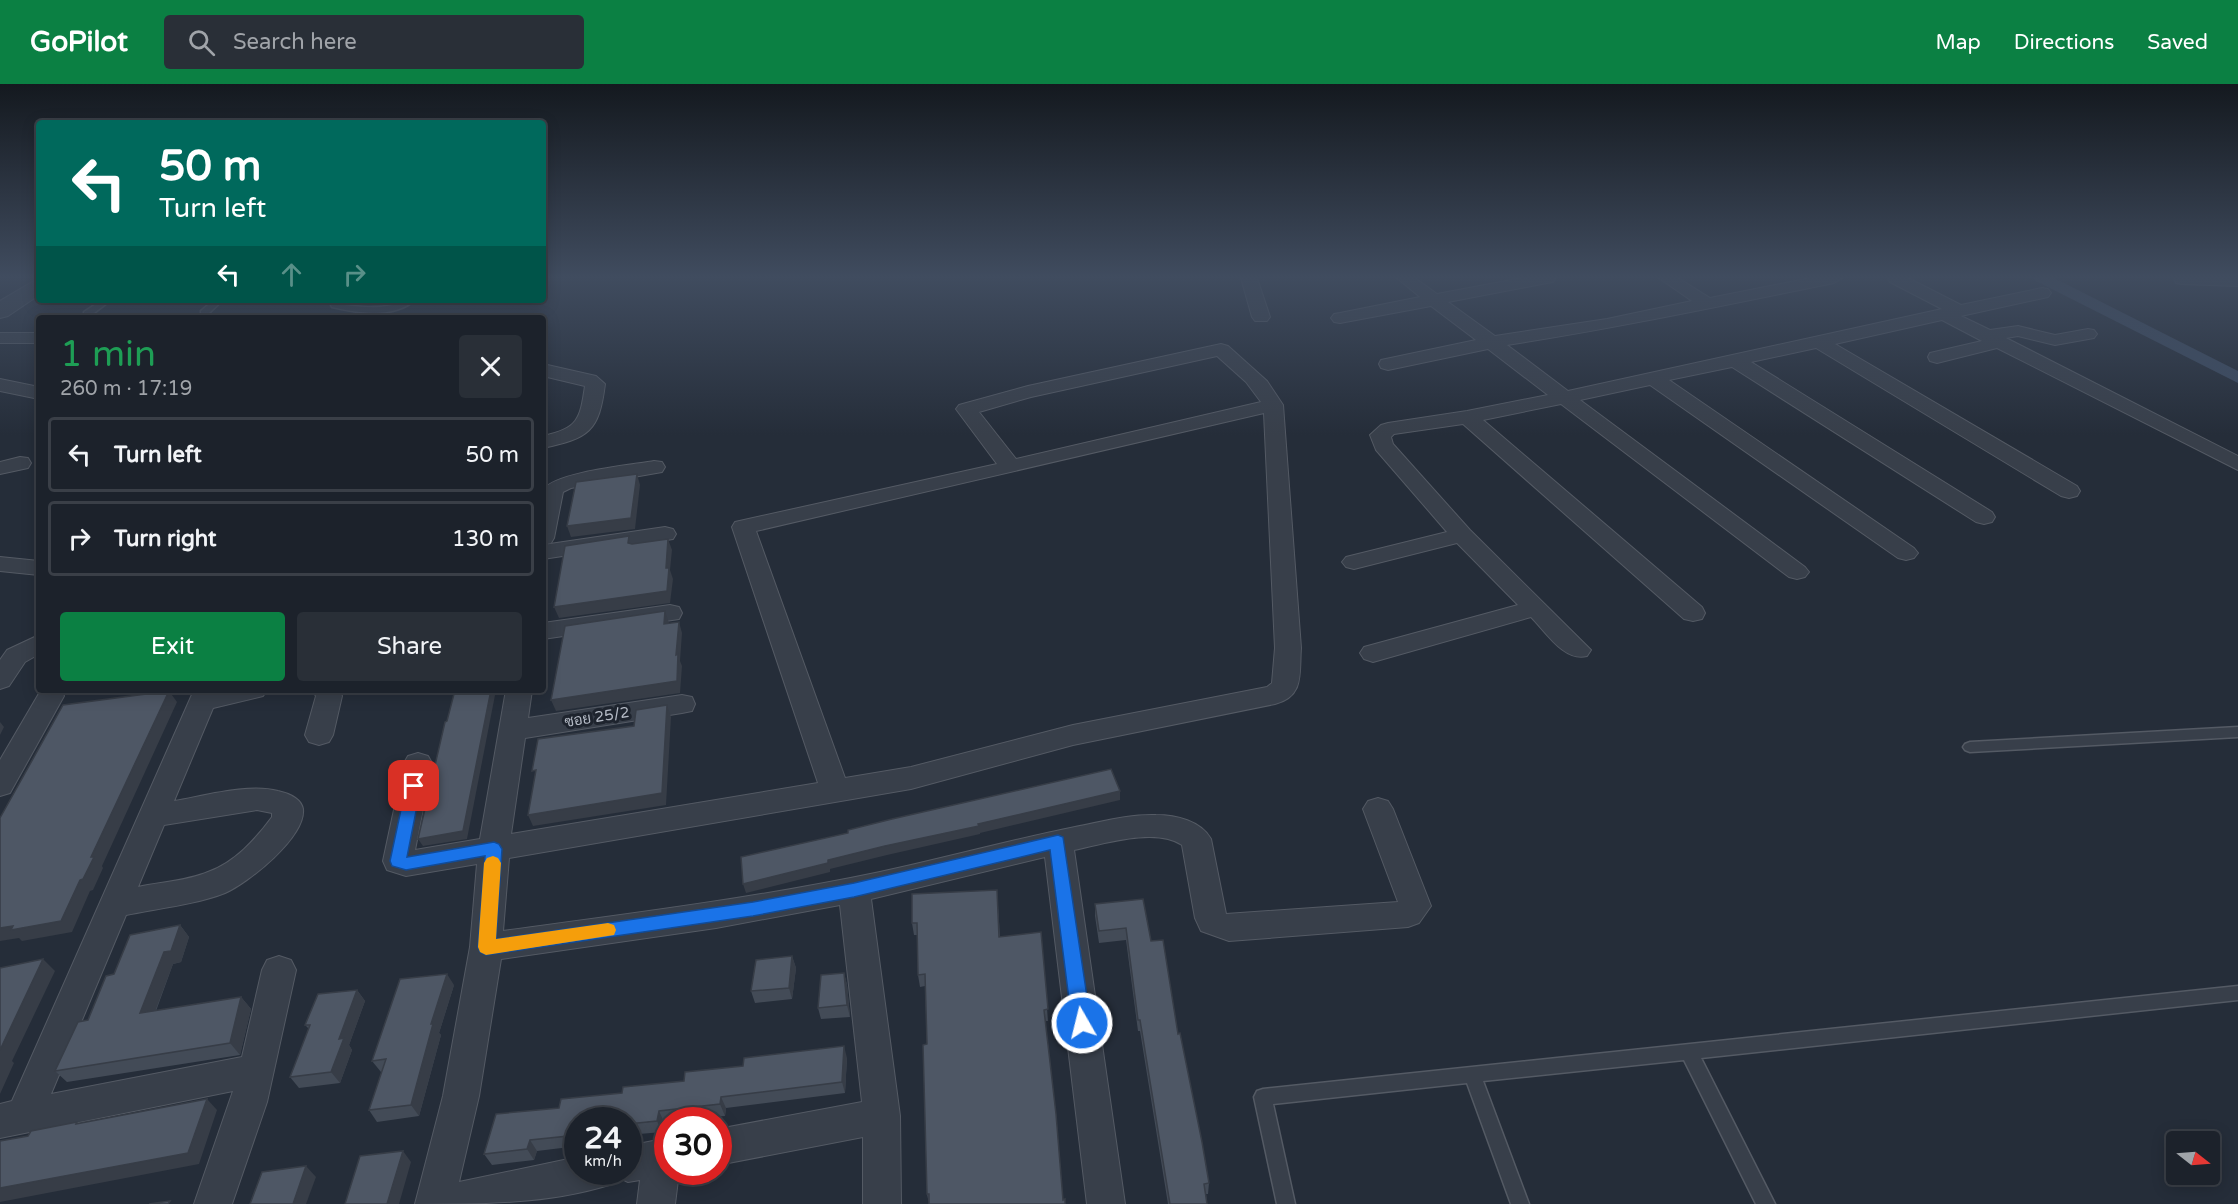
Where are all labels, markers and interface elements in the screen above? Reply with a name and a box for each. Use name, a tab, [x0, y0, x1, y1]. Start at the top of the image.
search box	[164, 15, 584, 69]
text: GoPilot	[30, 25, 128, 59]
icon: search	[185, 26, 218, 59]
text: Search here	[233, 29, 357, 55]
text: Map	[1935, 30, 1981, 55]
text: Directions	[2014, 30, 2114, 55]
text: Saved	[2147, 30, 2208, 55]
text: 50 m	[159, 141, 261, 192]
icon: left	[60, 144, 138, 222]
text: Turn left	[159, 192, 266, 225]
icon: left	[212, 258, 245, 291]
icon: ahead	[275, 258, 308, 291]
icon: right	[338, 258, 371, 291]
text: 1 min	[60, 333, 156, 376]
button: close	[459, 335, 522, 398]
text: 260 m · 17:19	[60, 377, 192, 401]
icon: left	[63, 438, 96, 471]
text: Turn left	[114, 442, 202, 468]
text: 50 m	[465, 442, 519, 468]
icon: right	[63, 522, 96, 555]
text: Turn right	[114, 526, 216, 552]
text: 130 m	[452, 526, 519, 552]
button: Exit	[60, 612, 285, 681]
button: Share	[297, 612, 522, 681]
street label: ซอย 25/2	[563, 703, 631, 731]
pin	[388, 760, 439, 811]
icon: arrive	[397, 769, 430, 802]
position arrow	[1050, 991, 1114, 1055]
speed limit sign: 30	[654, 1107, 732, 1185]
text: 24	[584, 1120, 622, 1157]
north arrow	[2166, 1131, 2220, 1185]
map controls	[2166, 1131, 2220, 1185]
text: km/h	[584, 1152, 622, 1170]

